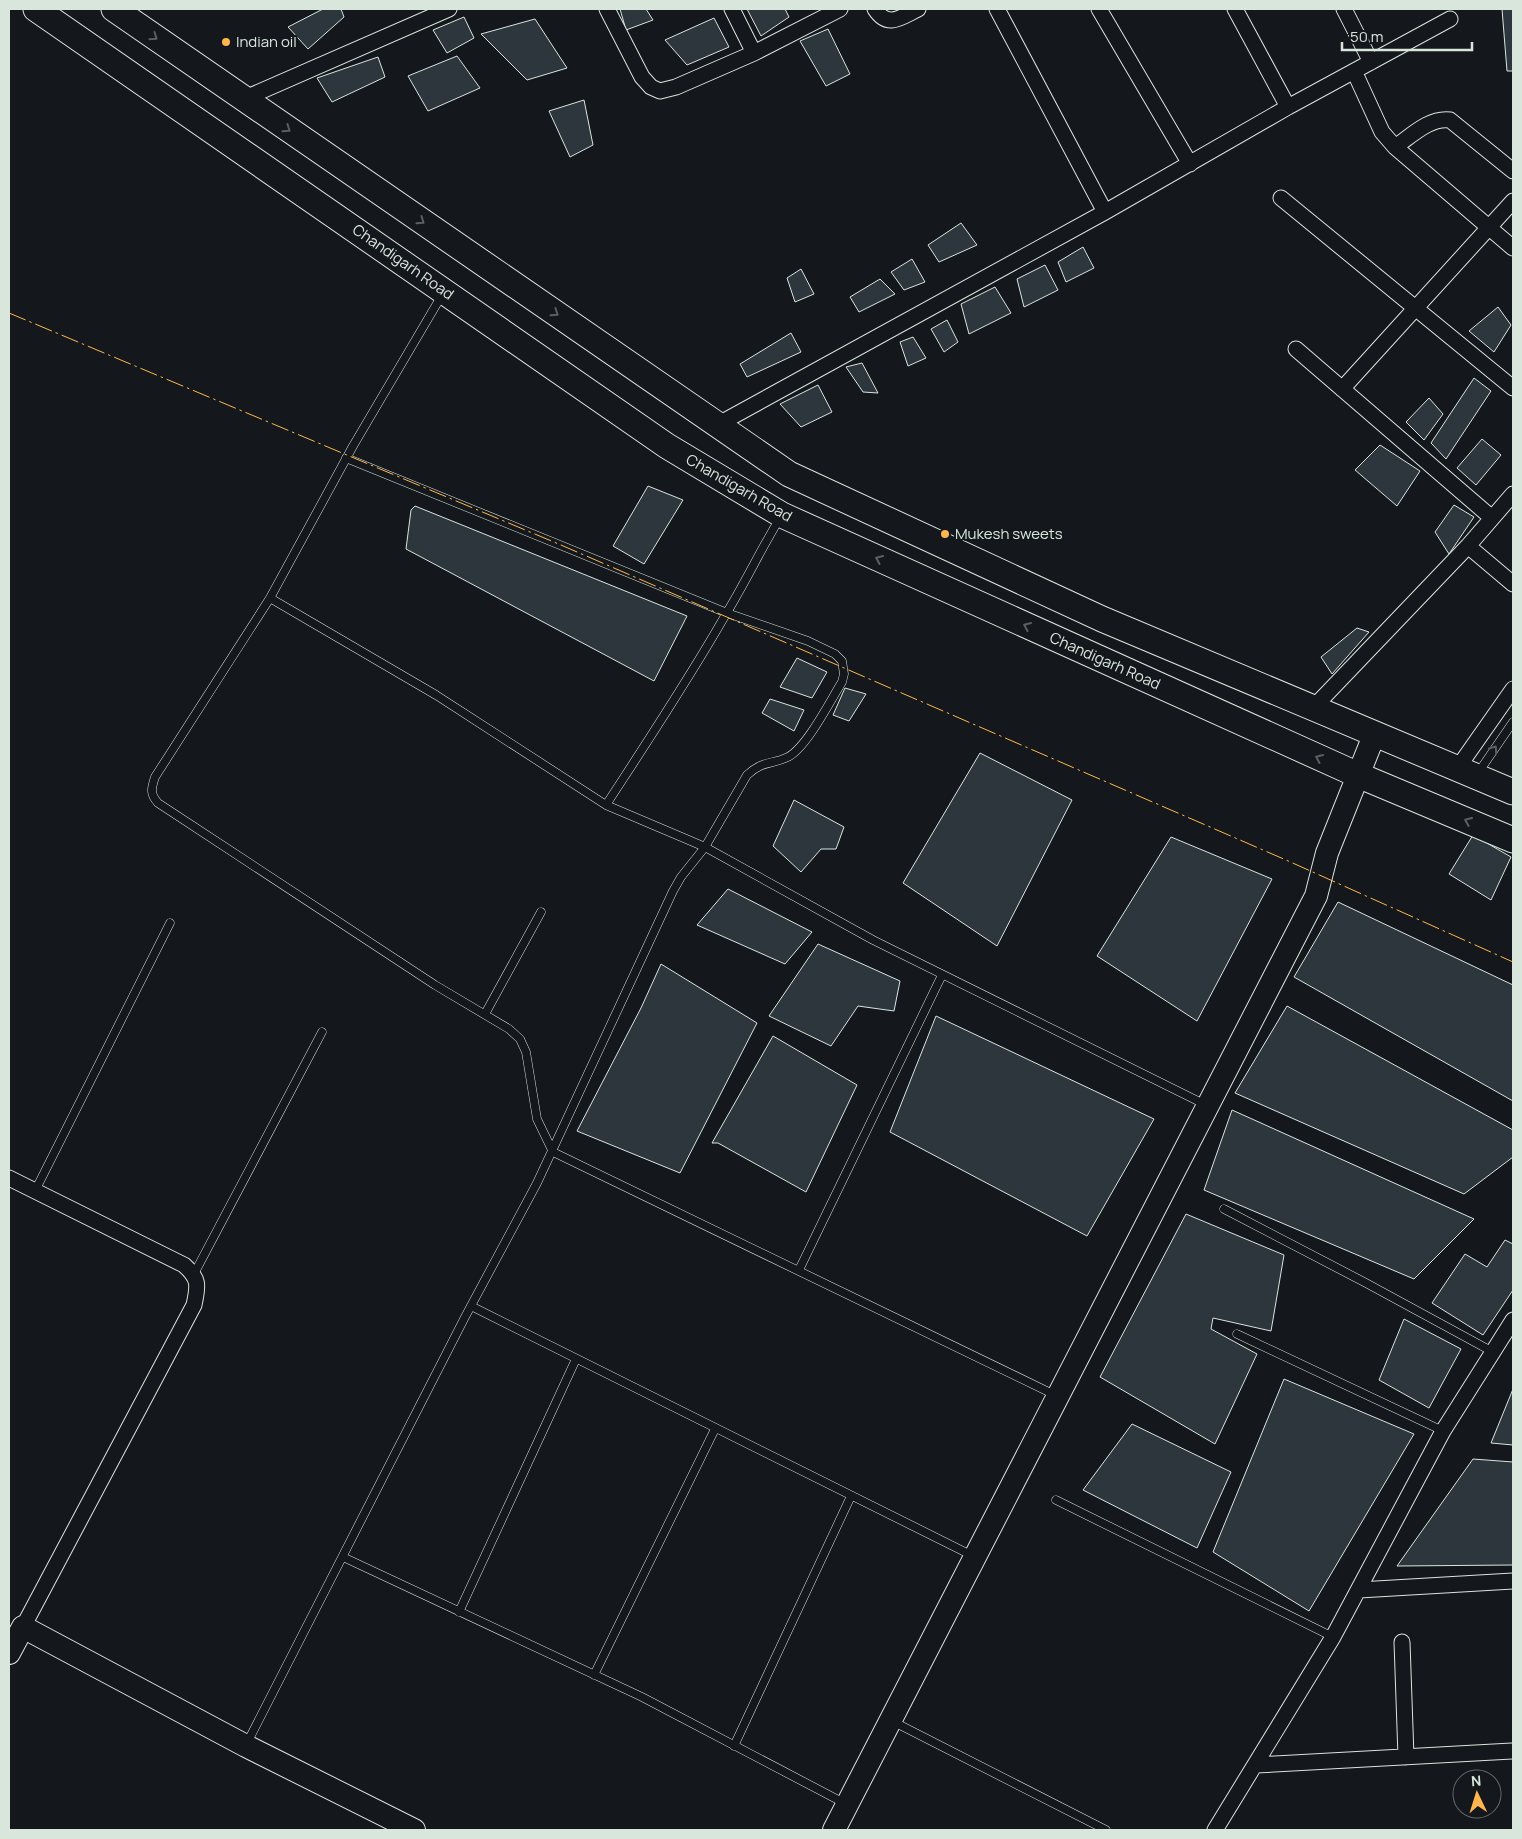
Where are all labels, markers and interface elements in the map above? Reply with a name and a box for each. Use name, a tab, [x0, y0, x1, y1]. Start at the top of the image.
scale bar	[1342, 20, 1472, 52]
text: 50 m	[1350, 26, 1384, 47]
one-way arrow	[148, 31, 158, 40]
place label: Indian oil	[236, 31, 297, 52]
marker: Indian oil	[220, 36, 232, 48]
one-way arrow	[282, 123, 291, 132]
one-way arrow	[416, 215, 425, 224]
street label: Chandigarh Road	[348, 219, 458, 304]
one-way arrow	[549, 307, 559, 316]
street label: Chandigarh Road	[682, 449, 796, 526]
place label: Mukesh sweets	[955, 523, 1063, 544]
marker: Mukesh sweets	[939, 528, 951, 540]
one-way arrow	[875, 554, 884, 565]
one-way arrow	[1023, 621, 1032, 632]
street label: Chandigarh Road	[1046, 627, 1164, 694]
one-way arrow	[1488, 745, 1497, 755]
one-way arrow	[1315, 753, 1324, 764]
one-way arrow	[1464, 817, 1473, 828]
north arrow	[1452, 1769, 1502, 1819]
text: N	[1470, 1771, 1482, 1790]

